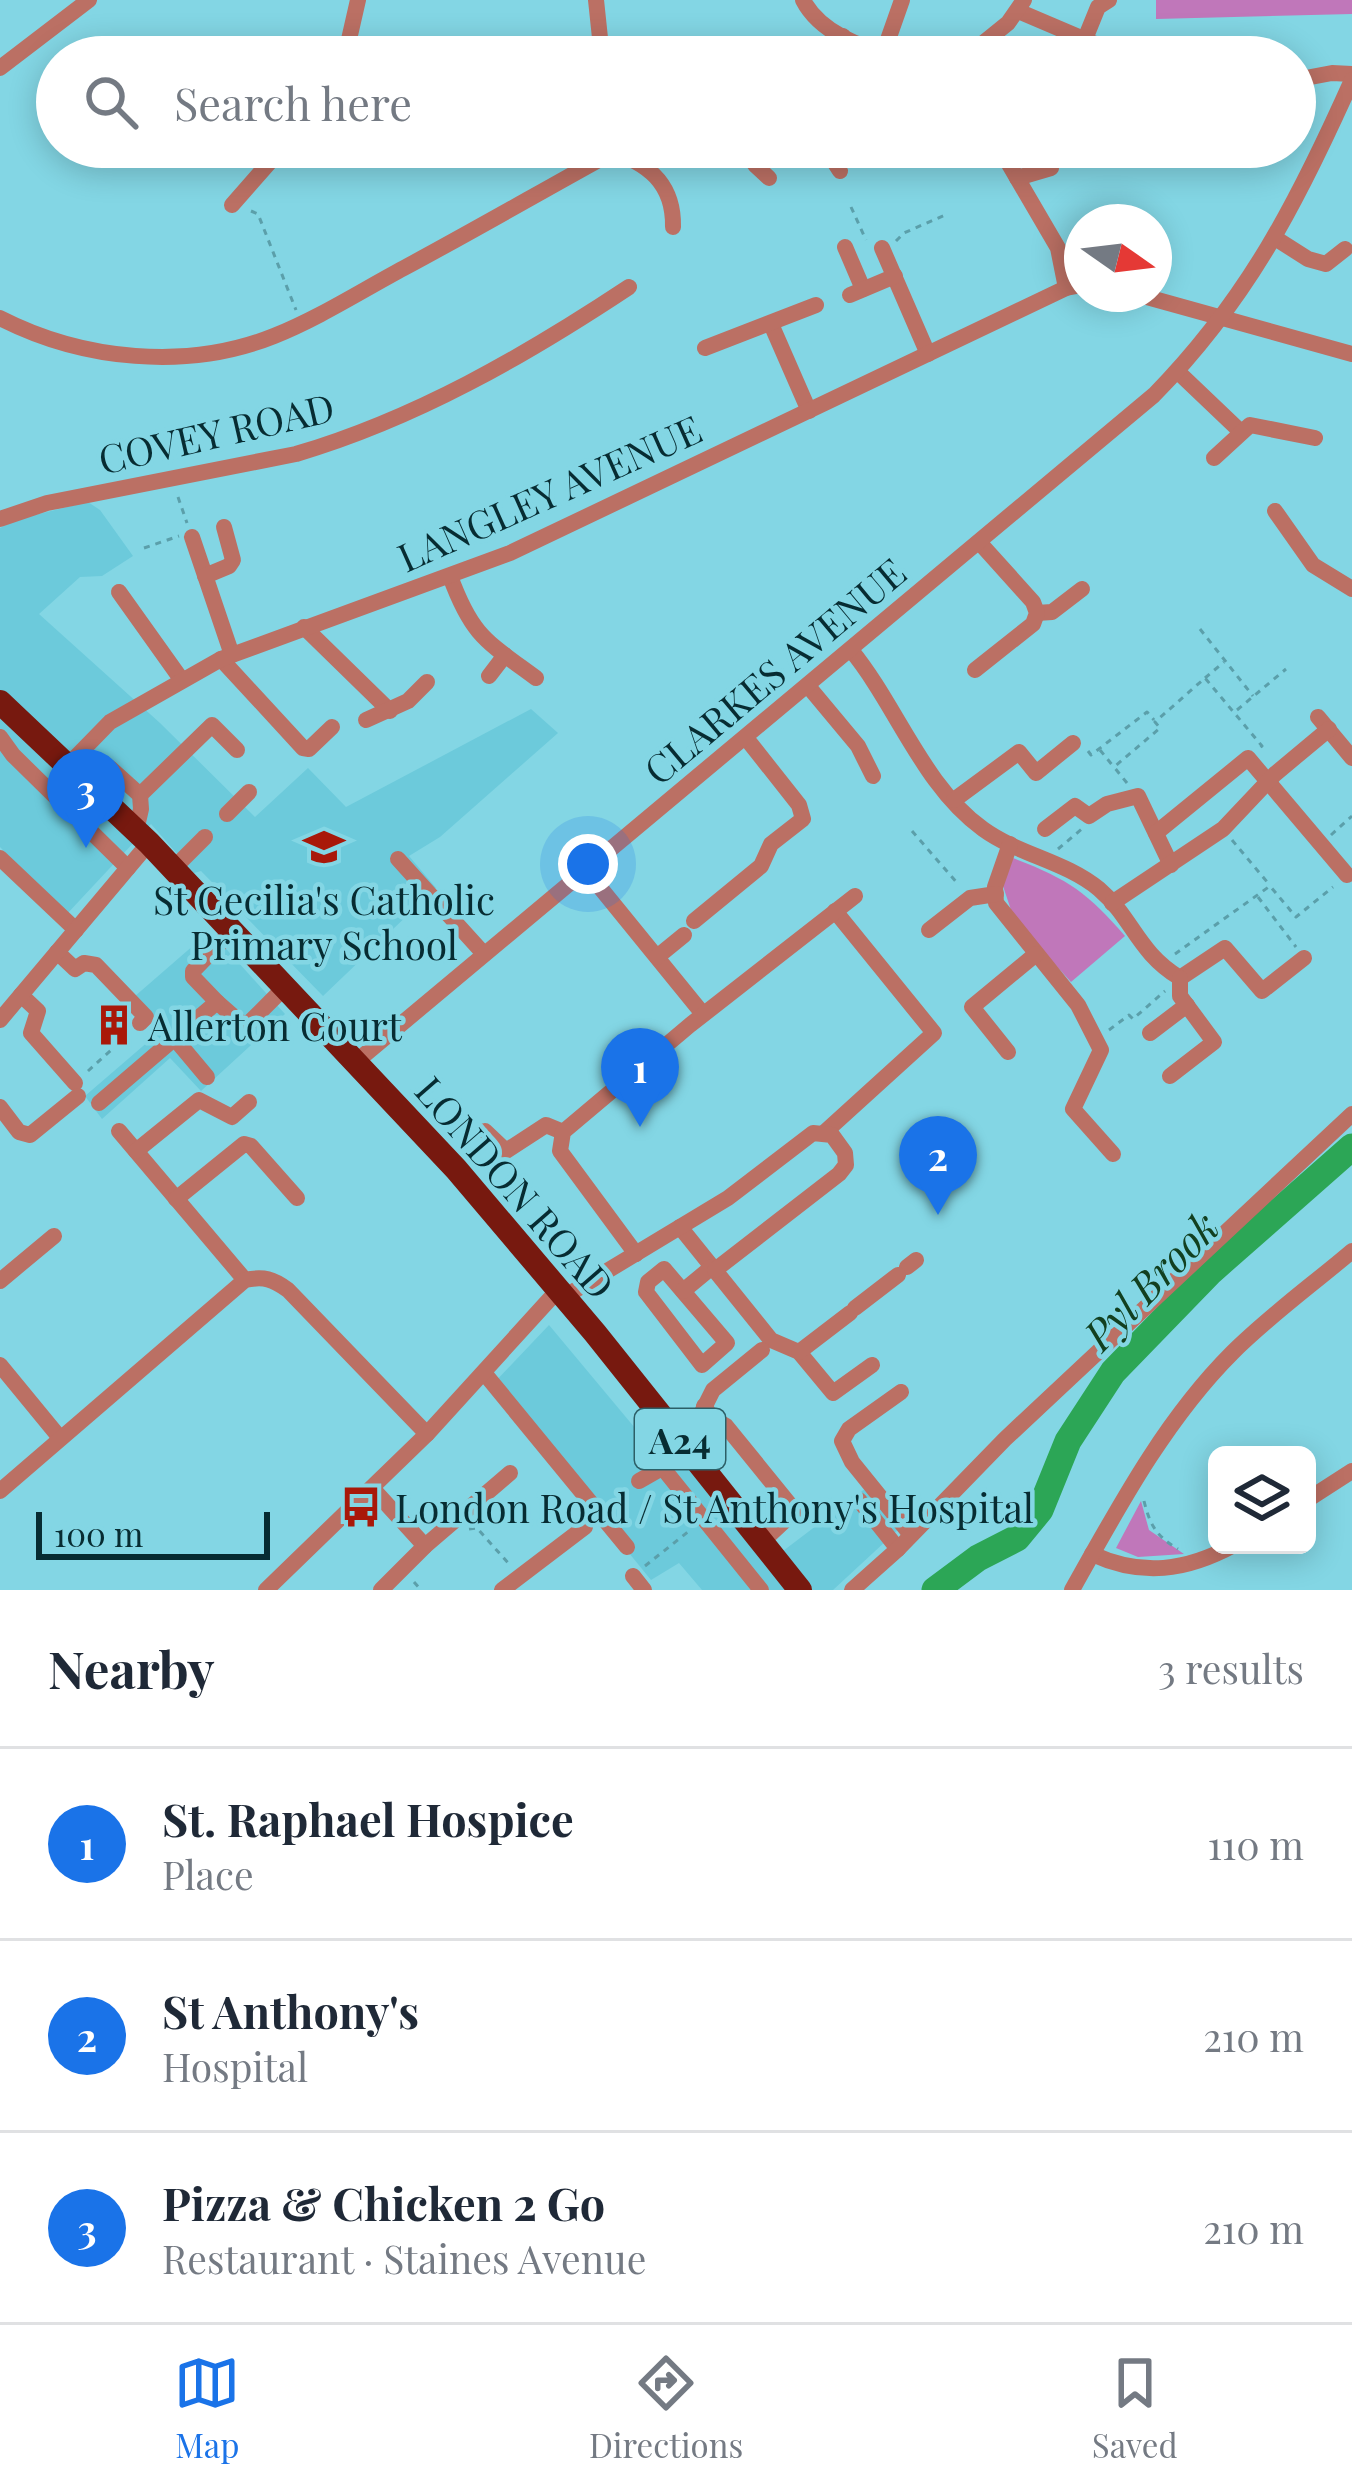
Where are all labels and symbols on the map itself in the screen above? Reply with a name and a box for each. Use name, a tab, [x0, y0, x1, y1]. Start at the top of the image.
north arrow	[1064, 204, 1172, 312]
street label: COVEY ROAD	[93, 380, 339, 484]
street label: LANGLEY AVENUE	[389, 402, 709, 582]
street label: CLARKES AVENUE	[632, 545, 916, 795]
pin: 3	[47, 749, 125, 848]
school or university icon: St Cecilia's Catholic Primary School	[301, 824, 347, 870]
your location	[558, 834, 618, 894]
place label: St Cecilia's Catholic Primary School	[153, 873, 495, 970]
place label: Allerton Court	[147, 999, 403, 1051]
building icon: Allerton Court	[91, 1002, 137, 1048]
pin: 1	[601, 1028, 679, 1127]
street label: LONDON ROAD	[405, 1065, 627, 1309]
pin: 2	[899, 1116, 977, 1215]
water label: Pyl Brook	[1069, 1199, 1230, 1363]
road number: A24	[635, 1409, 725, 1469]
place label: London Road / St Anthony's Hospital	[395, 1481, 1034, 1533]
bus stop icon: London Road / St Anthony's Hospital	[338, 1484, 384, 1530]
scale bar	[36, 1506, 270, 1559]

